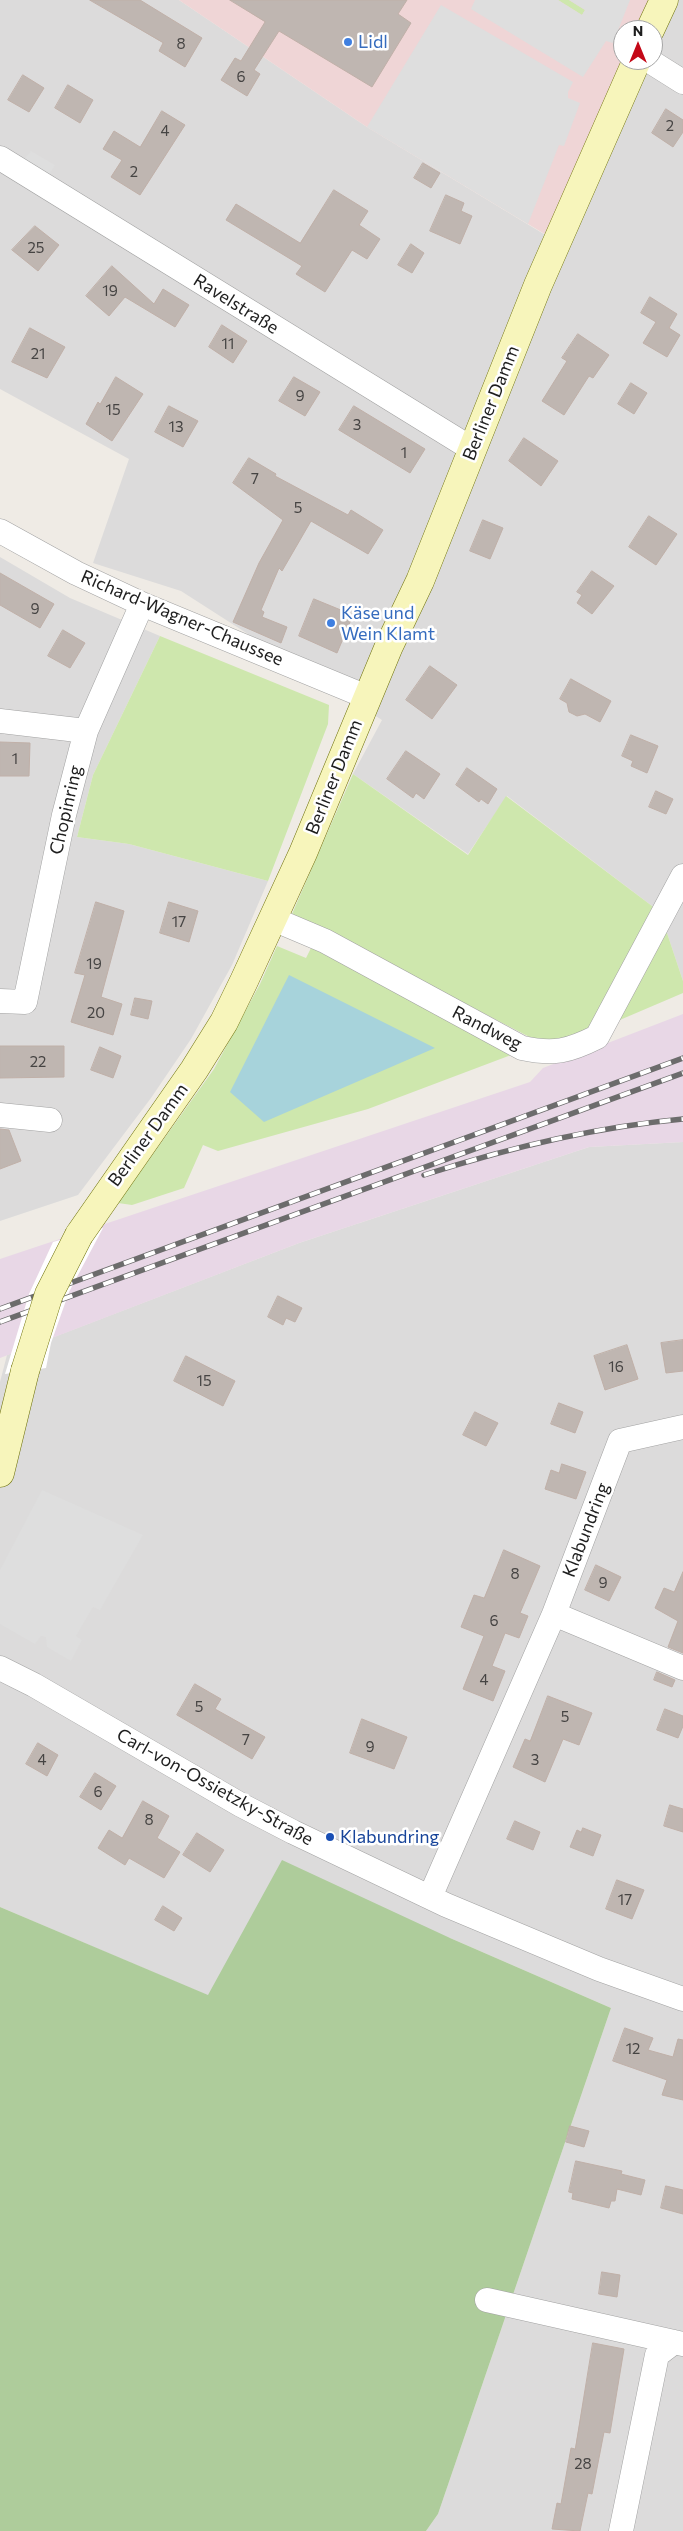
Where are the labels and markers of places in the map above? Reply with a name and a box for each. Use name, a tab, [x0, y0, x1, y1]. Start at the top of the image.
place label: Lidl	[358, 31, 388, 53]
marker: Lidl	[342, 36, 354, 48]
place label: Käse und Wein Klamt	[341, 602, 435, 644]
marker: Käse und Wein Klamt	[325, 617, 337, 629]
place label: Klabundring	[340, 1826, 439, 1848]
marker: Klabundring	[324, 1831, 336, 1843]

